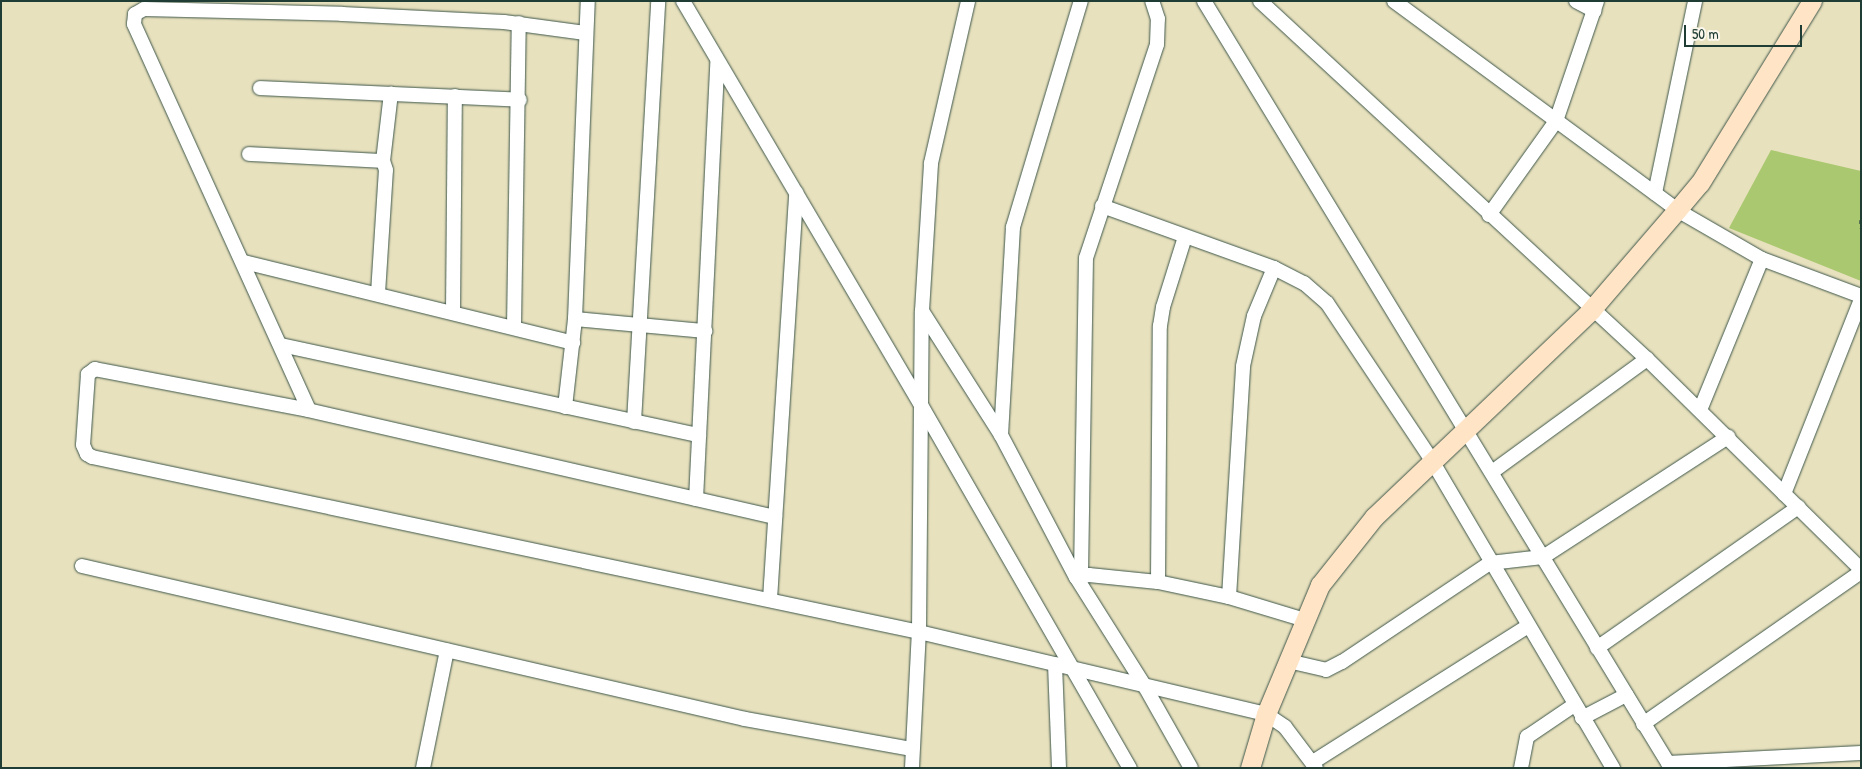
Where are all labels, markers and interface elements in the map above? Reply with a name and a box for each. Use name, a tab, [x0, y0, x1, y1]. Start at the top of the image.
scale bar	[1687, 15, 1804, 47]
text: 50 m	[1692, 23, 1719, 44]

